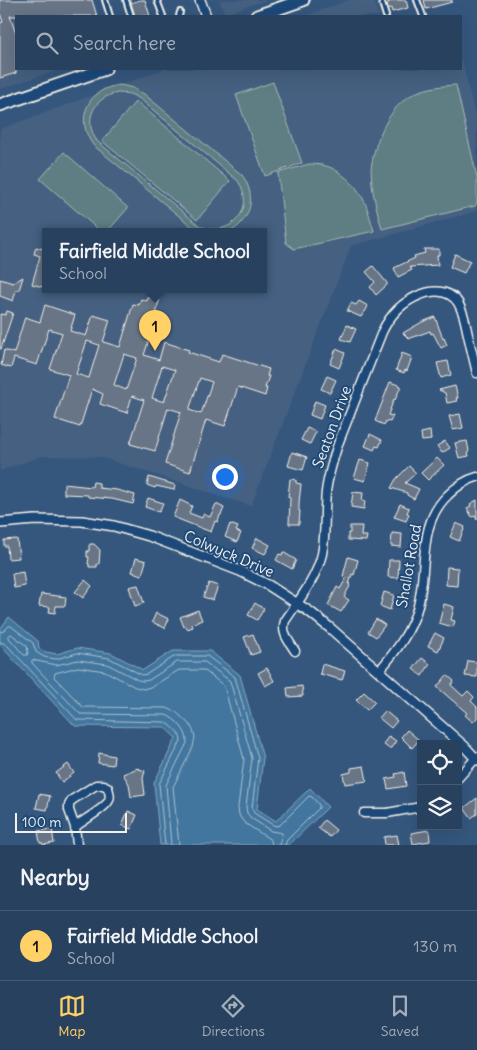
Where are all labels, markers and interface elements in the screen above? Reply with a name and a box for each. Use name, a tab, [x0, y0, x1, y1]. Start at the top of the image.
search box	[15, 15, 462, 70]
icon: search	[33, 29, 61, 57]
text: Search here	[73, 31, 176, 55]
popup	[42, 228, 267, 293]
text: Fairfield Middle School	[59, 239, 250, 263]
text: School	[59, 263, 107, 283]
pin: 1	[139, 310, 171, 351]
street label: Seaton Drive	[308, 383, 355, 471]
your location	[212, 464, 238, 490]
street label: Shallot Road	[392, 523, 425, 609]
street label: Colwyck Drive	[181, 526, 277, 581]
map controls	[417, 740, 462, 830]
button: locate	[417, 740, 462, 785]
button: layers	[417, 785, 462, 830]
scale bar	[15, 810, 128, 833]
text: 100 m	[22, 813, 62, 831]
text: Nearby	[20, 864, 90, 891]
text: Fairfield Middle School	[67, 924, 258, 948]
text: 1	[33, 936, 39, 956]
text: 130 m	[413, 936, 457, 956]
text: School	[67, 948, 115, 968]
tab: Map	[58, 992, 86, 1040]
tab: Directions	[202, 992, 265, 1040]
tab: Saved	[381, 992, 419, 1040]

